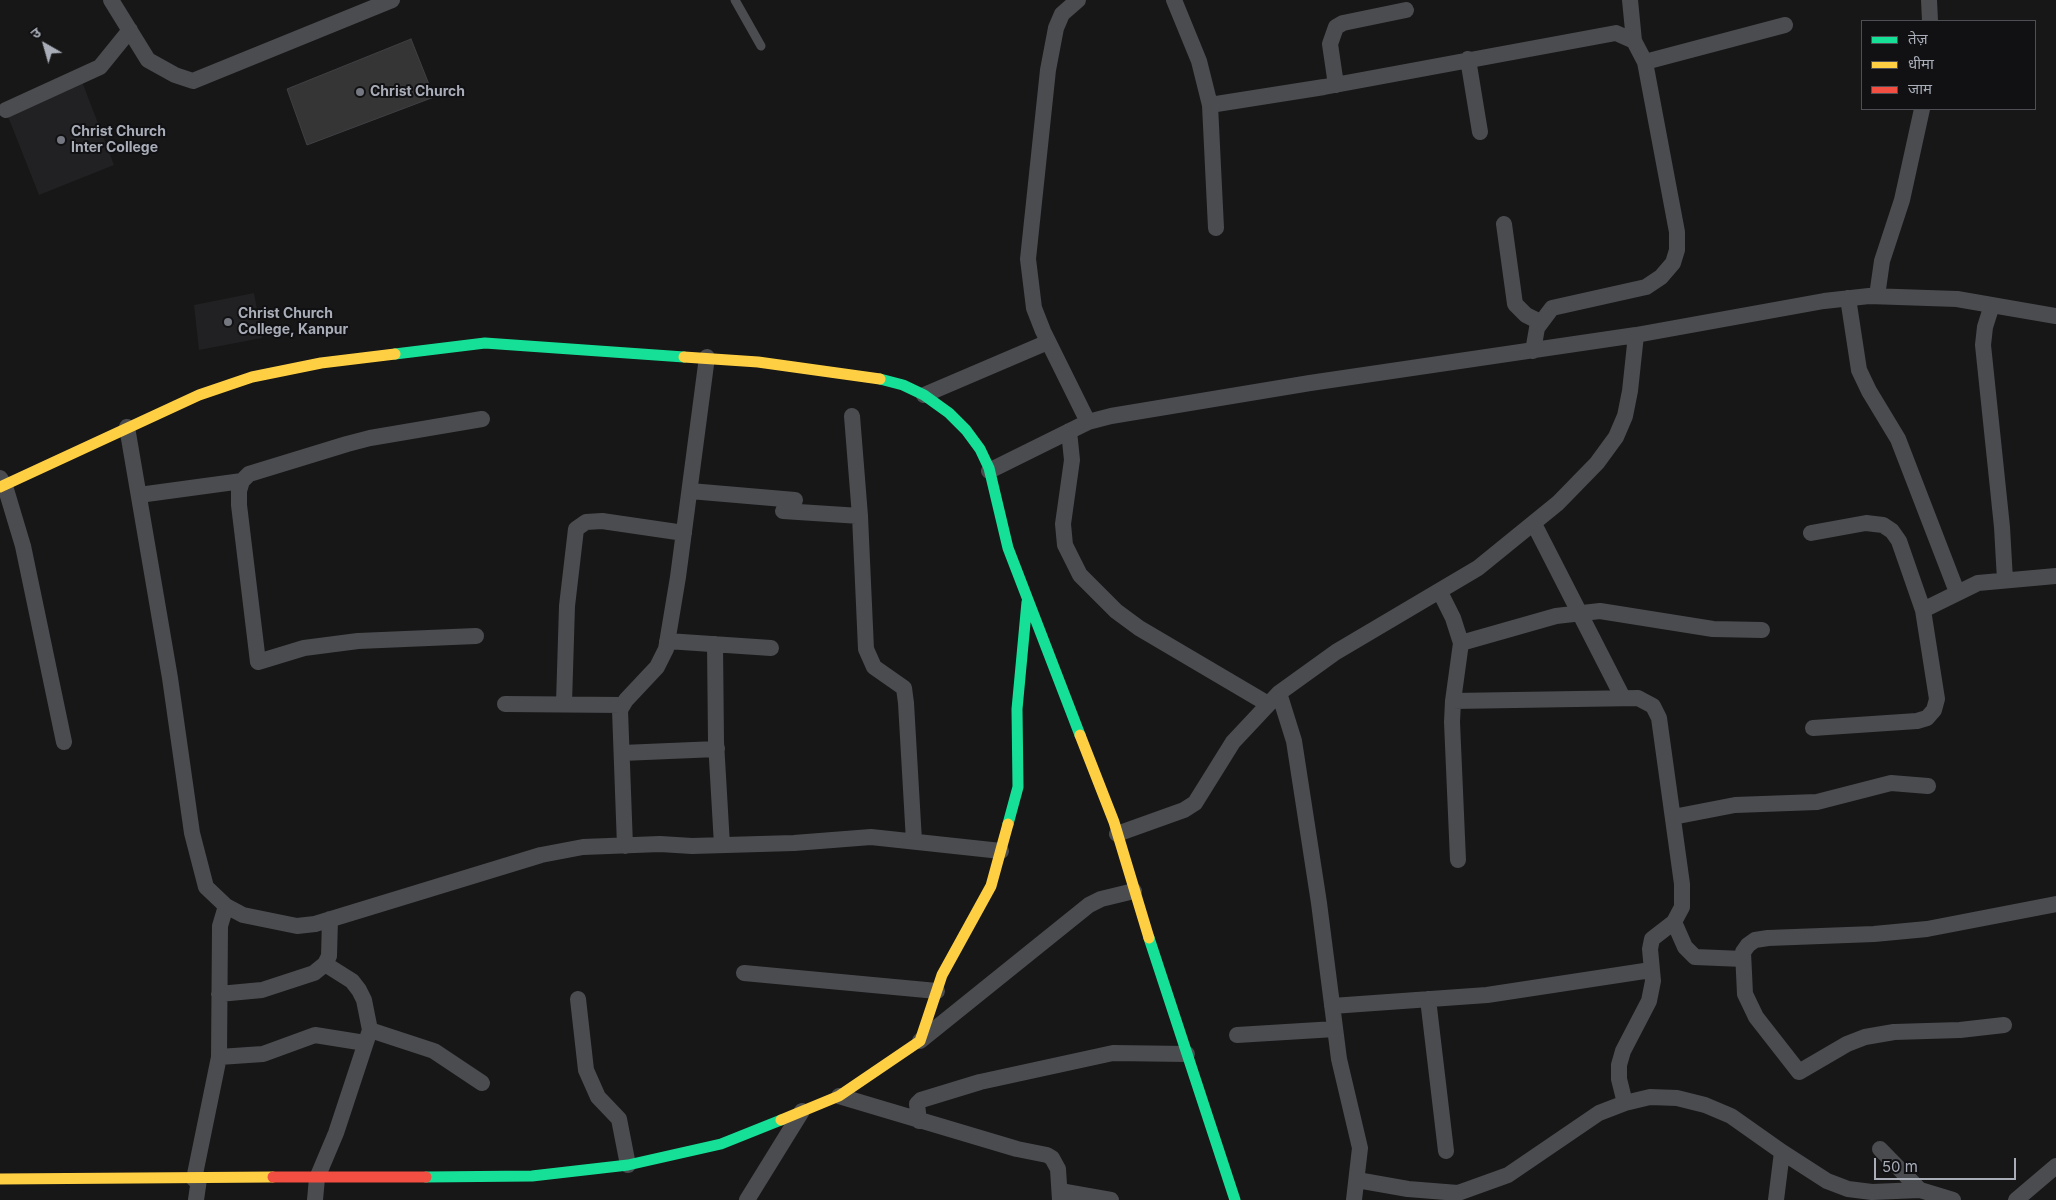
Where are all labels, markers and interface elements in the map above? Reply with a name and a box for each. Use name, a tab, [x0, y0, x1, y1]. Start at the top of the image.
north arrow	[20, 20, 70, 70]
legend	[1861, 20, 2036, 110]
text: उ	[27, 24, 44, 42]
text: तेज़	[1908, 29, 1928, 48]
text: धीमा	[1908, 54, 1934, 73]
text: जाम	[1908, 79, 1932, 98]
place label: Christ Church	[370, 84, 465, 100]
marker: Christ Church	[354, 86, 366, 98]
place label: Christ Church Inter College	[71, 124, 166, 156]
marker: Christ Church Inter College	[55, 134, 67, 146]
place label: Christ Church College, Kanpur	[238, 306, 348, 338]
marker: Christ Church College, Kanpur	[222, 316, 234, 328]
scale bar	[1876, 1148, 2018, 1180]
text: 50 m	[1882, 1157, 1918, 1176]

